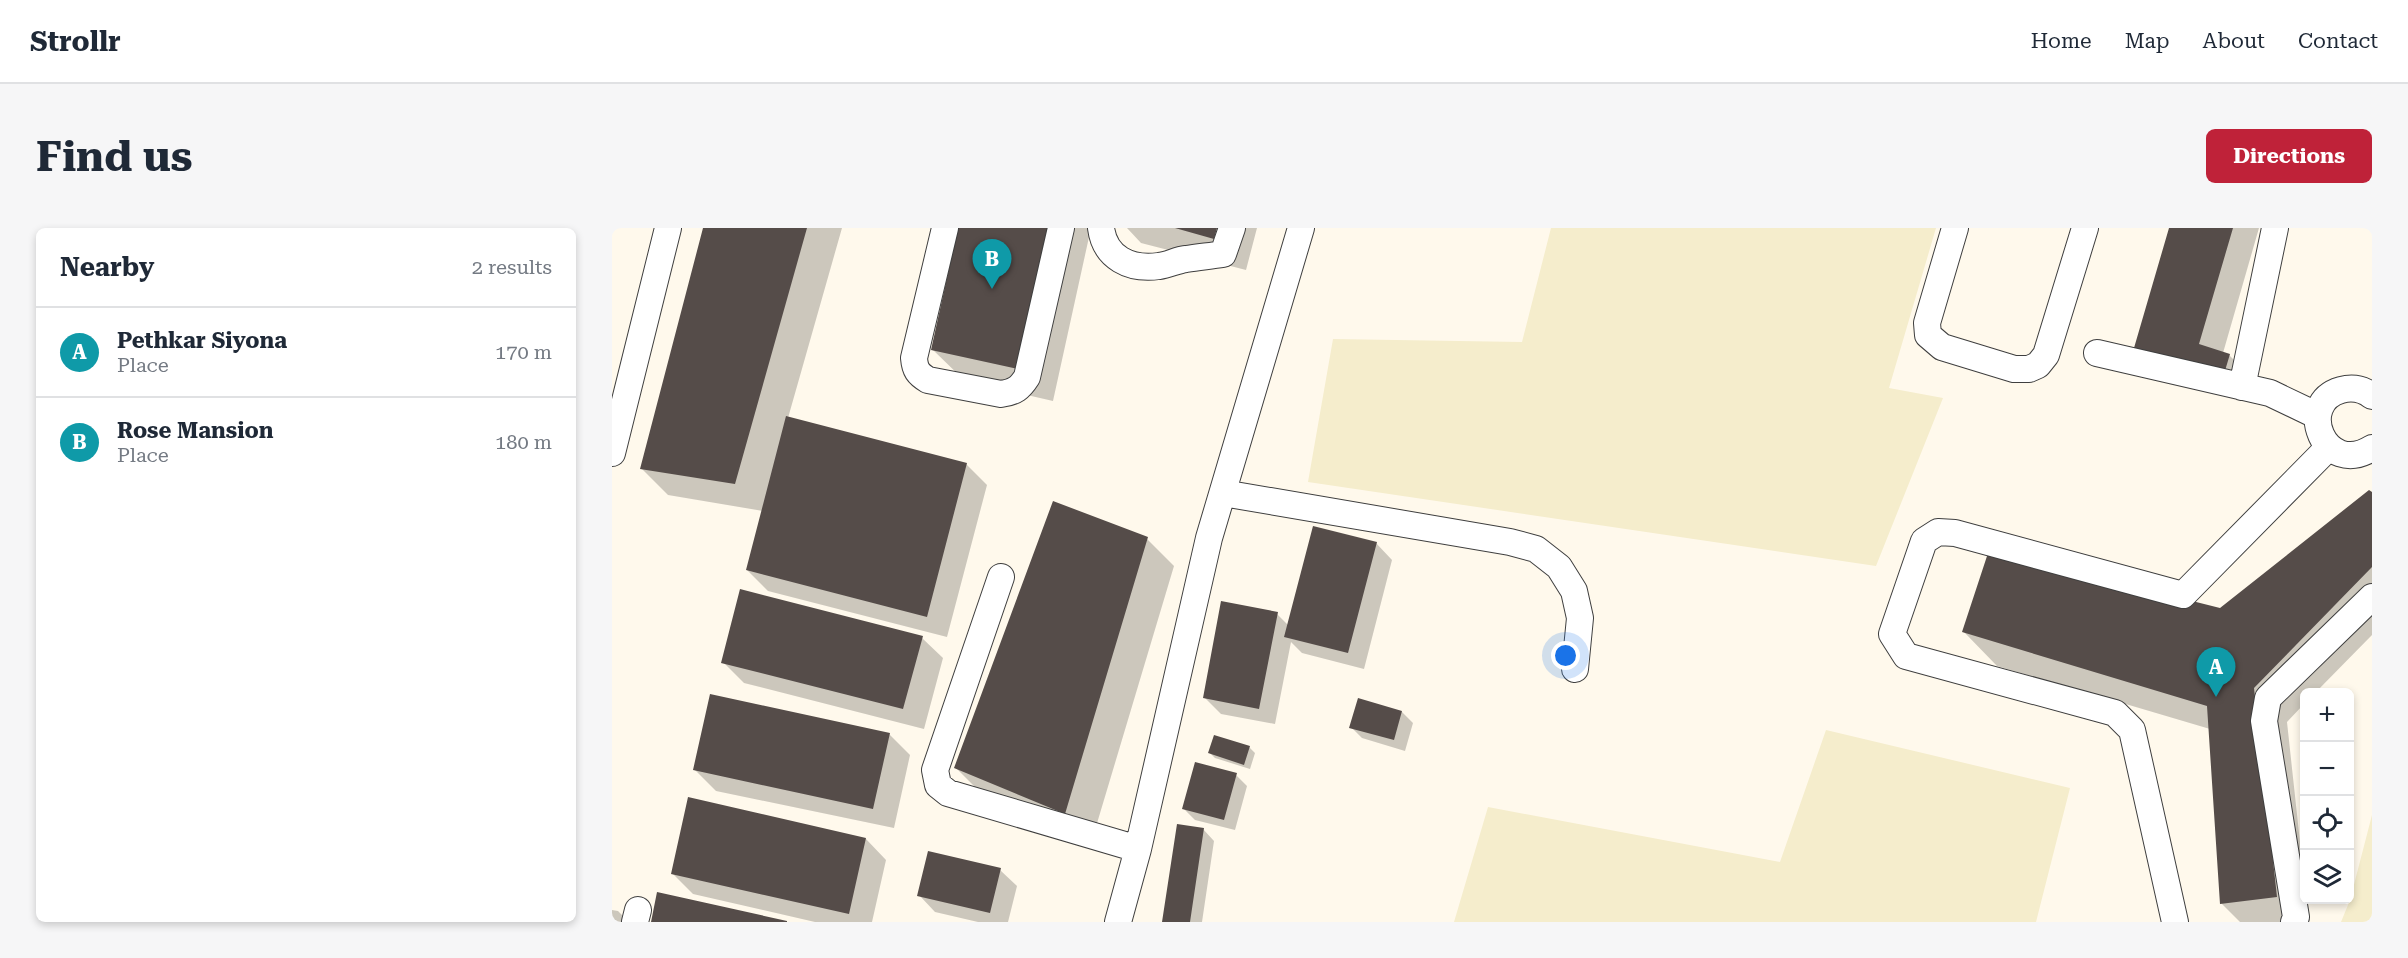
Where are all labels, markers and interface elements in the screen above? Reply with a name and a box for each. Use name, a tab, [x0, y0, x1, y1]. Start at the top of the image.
text: Strollr	[30, 25, 121, 58]
text: Home	[2031, 29, 2092, 53]
text: Map	[2125, 29, 2170, 53]
text: About	[2203, 29, 2265, 53]
text: Contact	[2298, 29, 2378, 53]
button: Directions	[2206, 129, 2372, 183]
text: Find us	[36, 132, 193, 181]
pin: B	[972, 239, 1012, 289]
text: Nearby	[60, 252, 154, 282]
text: 2 results	[472, 255, 552, 279]
text: Pethkar Siyona	[117, 328, 287, 353]
text: A	[72, 340, 87, 364]
text: 170 m	[495, 340, 552, 364]
text: Place	[117, 353, 169, 377]
text: Rose Mansion	[117, 418, 274, 443]
text: B	[72, 430, 87, 454]
text: 180 m	[495, 430, 552, 454]
text: Place	[117, 443, 169, 467]
your location	[1551, 641, 1580, 670]
pin: A	[2196, 648, 2236, 697]
map controls	[2300, 688, 2354, 904]
button: +	[2300, 688, 2354, 742]
button: −	[2300, 742, 2354, 796]
button: locate	[2300, 796, 2354, 850]
button: layers	[2300, 850, 2354, 904]

